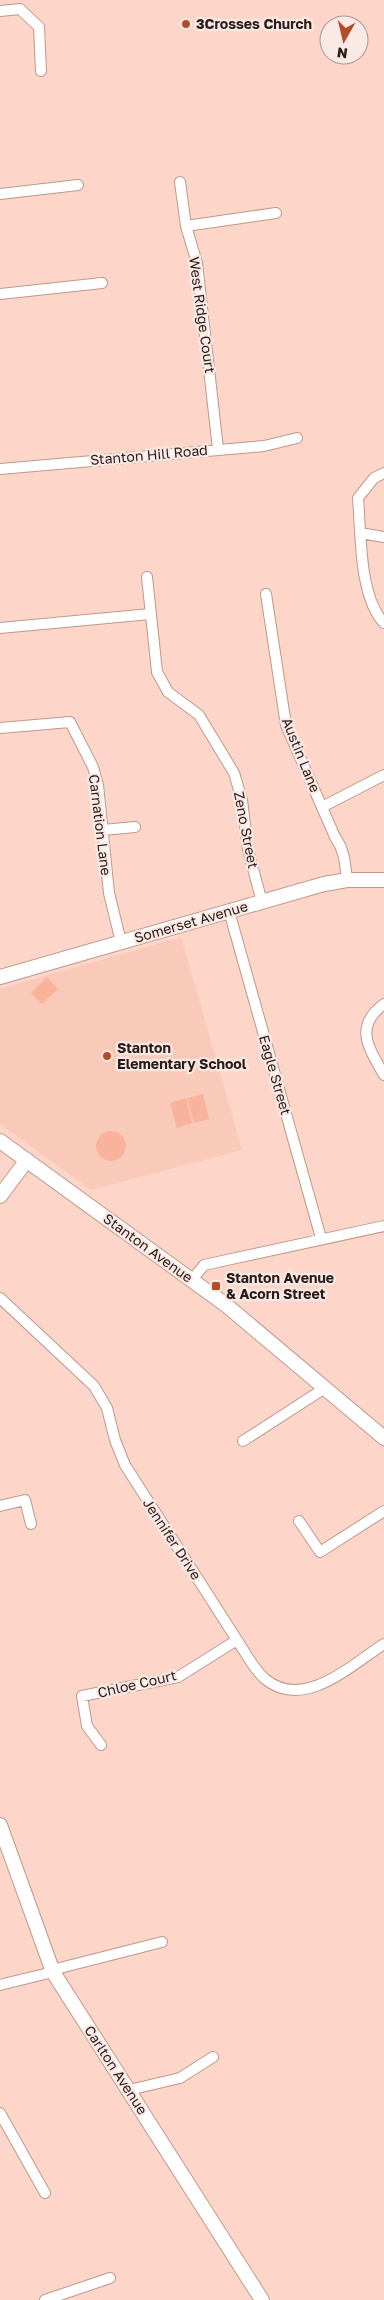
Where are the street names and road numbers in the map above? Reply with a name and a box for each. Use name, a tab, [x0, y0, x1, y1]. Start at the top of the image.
street label: West Ridge Court	[186, 256, 219, 374]
street label: Stanton Hill Road	[89, 441, 208, 468]
street label: Austin Lane	[279, 715, 324, 795]
street label: Carnation Lane	[86, 773, 115, 877]
street label: Zeno Street	[231, 790, 262, 870]
street label: Somerset Avenue	[132, 897, 250, 946]
street label: Eagle Street	[256, 1033, 295, 1117]
street label: Stanton Avenue	[100, 1210, 196, 1286]
street label: Jennifer Drive	[140, 1495, 205, 1583]
street label: Chloe Court	[96, 1666, 178, 1701]
street label: Carlton Avenue	[81, 2022, 151, 2117]

